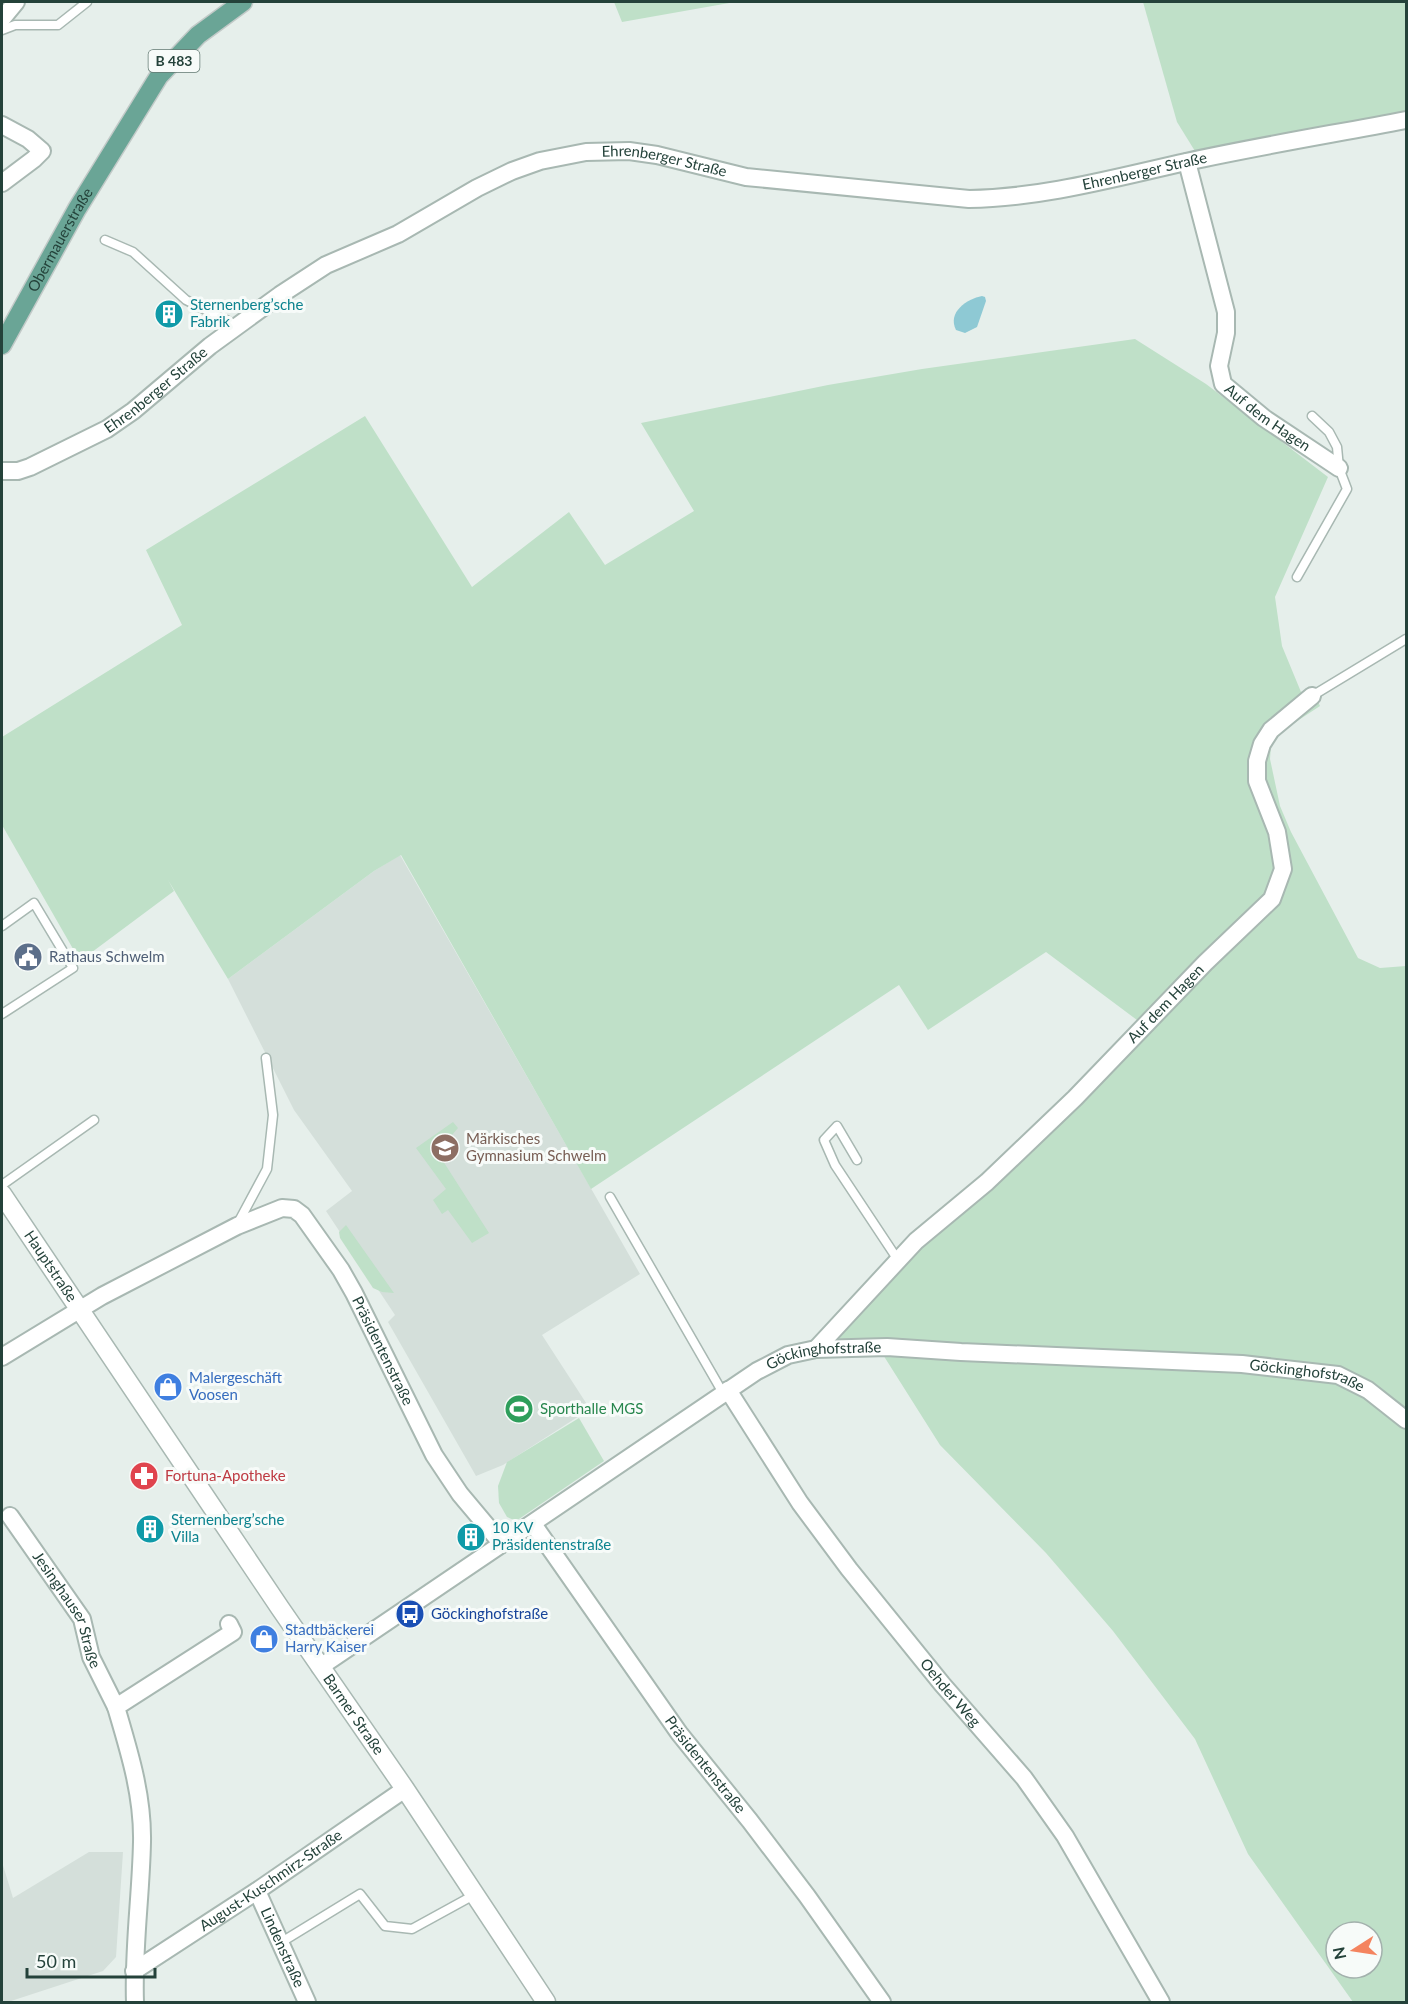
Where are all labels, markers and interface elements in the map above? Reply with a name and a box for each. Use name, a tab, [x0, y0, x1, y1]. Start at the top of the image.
road number: B 483	[148, 50, 200, 72]
street label: Ehrenberger Straße	[601, 141, 729, 180]
street label: Ehrenberger Straße	[1081, 148, 1209, 193]
street label: Obermauerstraße	[23, 184, 96, 295]
place label: Sternenberg’sche Fabrik	[190, 295, 303, 330]
building icon: Sternenberg’sche Fabrik	[153, 298, 185, 330]
street label: Ehrenberger Straße	[100, 342, 210, 436]
street label: Auf dem Hagen	[1221, 379, 1314, 454]
public building icon: Rathaus Schwelm	[12, 941, 44, 973]
place label: Rathaus Schwelm	[49, 947, 165, 965]
street label: Auf dem Hagen	[1123, 960, 1207, 1046]
place label: Märkisches Gymnasium Schwelm	[466, 1129, 606, 1164]
school or university icon: Märkisches Gymnasium Schwelm	[429, 1132, 461, 1164]
street label: Hauptstraße	[21, 1227, 82, 1305]
street label: Präsidentenstraße	[349, 1293, 418, 1408]
street label: Göckinghofstraße	[763, 1337, 882, 1373]
street label: Göckinghofstraße	[1249, 1355, 1368, 1395]
place label: Malergeschäft Voosen	[189, 1368, 283, 1403]
shop icon: Malergeschäft Voosen	[152, 1371, 184, 1403]
sports icon: Sporthalle MGS	[503, 1393, 535, 1425]
place label: Sporthalle MGS	[540, 1399, 643, 1417]
pharmacy icon: Fortuna-Apotheke	[128, 1460, 160, 1492]
place label: Fortuna-Apotheke	[165, 1466, 286, 1484]
place label: Sternenberg’sche Villa	[171, 1510, 284, 1545]
building icon: Sternenberg’sche Villa	[134, 1513, 166, 1545]
place label: 10 KV Präsidentenstraße	[492, 1518, 611, 1553]
building icon: 10 KV Präsidentenstraße	[455, 1521, 487, 1553]
street label: Jesinghauser Straße	[30, 1548, 105, 1671]
bus stop icon: Göckinghofstraße	[394, 1598, 426, 1630]
place label: Göckinghofstraße	[431, 1604, 548, 1622]
place label: Stadtbäckerei Harry Kaiser	[285, 1620, 374, 1655]
shop icon: Stadtbäckerei Harry Kaiser	[248, 1623, 280, 1655]
street label: Oehder Weg	[917, 1654, 985, 1730]
street label: Barmer Straße	[320, 1670, 389, 1758]
street label: Präsidentenstraße	[662, 1712, 750, 1816]
street label: August-Kuschmirz-Straße	[195, 1825, 345, 1934]
street label: Lindenstraße	[258, 1904, 309, 1990]
north arrow	[1324, 1920, 1384, 1980]
scale bar	[27, 1941, 154, 1979]
text: N	[1328, 1945, 1349, 1961]
text: 50 m	[36, 1950, 76, 1972]

